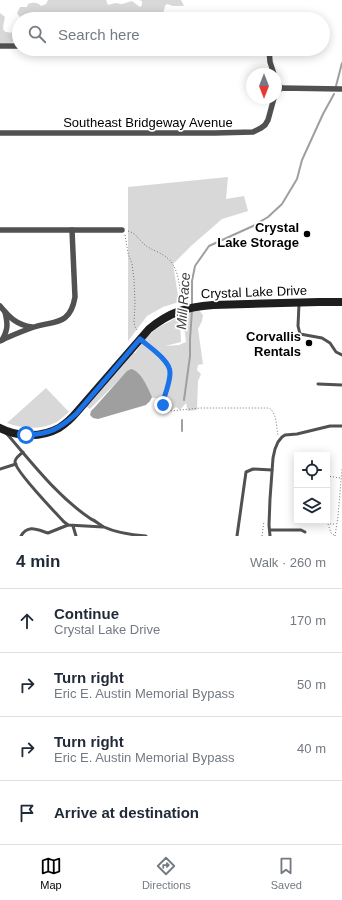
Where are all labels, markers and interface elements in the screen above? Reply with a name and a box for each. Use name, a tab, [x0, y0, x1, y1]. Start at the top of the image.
search box	[12, 12, 330, 56]
icon: search	[26, 23, 48, 45]
text: Search here	[58, 26, 140, 43]
north arrow	[246, 68, 282, 104]
street label: Southeast Bridgeway Avenue	[63, 115, 233, 130]
place label: Crystal Lake Storage	[217, 220, 299, 250]
marker: Crystal Lake Storage	[302, 229, 312, 239]
water label: Mill Race	[173, 272, 193, 330]
street label: Crystal Lake Drive	[201, 283, 307, 301]
place label: Corvallis Rentals	[246, 329, 301, 359]
marker: Corvallis Rentals	[304, 338, 314, 348]
route end	[154, 396, 172, 414]
route start	[17, 426, 35, 444]
map controls	[294, 452, 330, 524]
button: locate	[294, 452, 330, 488]
button: layers	[294, 488, 330, 524]
text: 4 min	[16, 552, 60, 571]
text: Walk · 260 m	[250, 555, 326, 570]
text: Continue	[54, 605, 119, 622]
icon: ahead	[16, 610, 38, 632]
text: 170 m	[290, 613, 326, 628]
text: Crystal Lake Drive	[54, 622, 160, 637]
text: Turn right	[54, 669, 124, 686]
icon: right	[16, 674, 38, 696]
text: 50 m	[297, 677, 326, 692]
text: Eric E. Austin Memorial Bypass	[54, 686, 235, 701]
text: Turn right	[54, 733, 124, 750]
icon: right	[16, 738, 38, 760]
text: 40 m	[297, 741, 326, 756]
text: Eric E. Austin Memorial Bypass	[54, 750, 235, 765]
icon: arrive	[16, 802, 38, 824]
text: Arrive at destination	[54, 804, 199, 821]
tab: Map	[40, 855, 62, 891]
tab: Directions	[142, 855, 191, 891]
tab: Saved	[271, 855, 302, 891]

